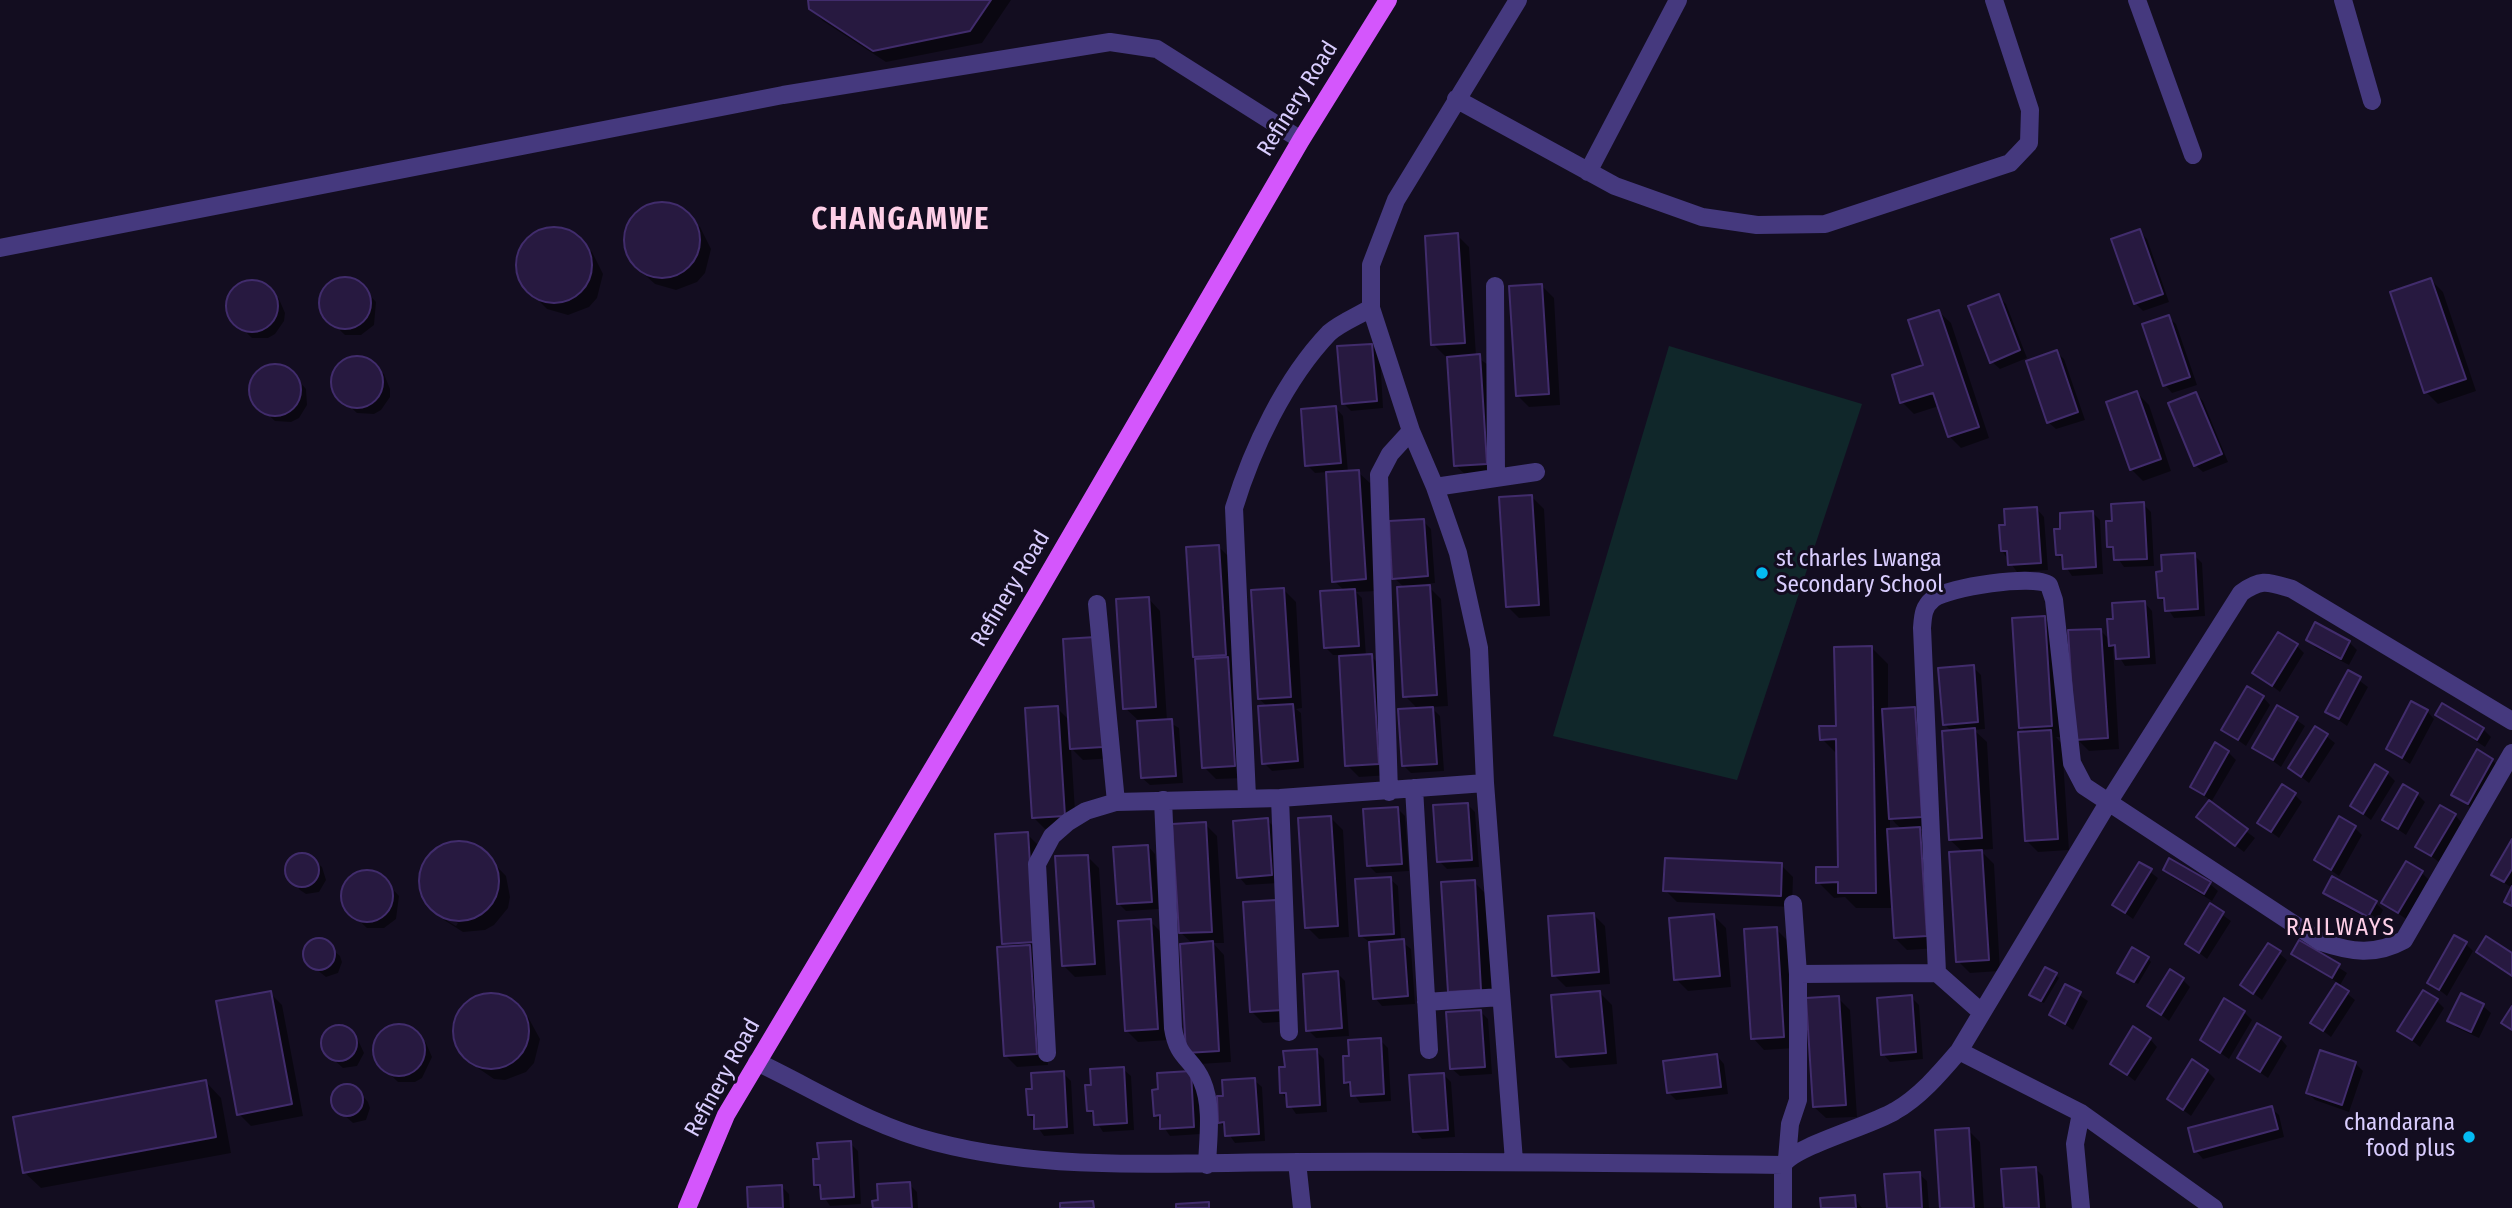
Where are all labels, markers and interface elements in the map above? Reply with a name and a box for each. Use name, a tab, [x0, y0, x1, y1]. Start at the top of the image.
street label: Refinery Road	[1252, 36, 1344, 162]
district label: CHANGAMWE	[813, 203, 989, 239]
street label: Refinery Road	[966, 526, 1056, 652]
place label: st charles Lwanga Secondary School	[1776, 546, 1943, 600]
marker: st charles Lwanga Secondary School	[1754, 565, 1770, 581]
district label: RAILWAYS	[2287, 914, 2395, 942]
street label: Refinery Road	[679, 1014, 767, 1142]
place label: chandarana food plus	[2344, 1110, 2455, 1164]
marker: chandarana food plus	[2461, 1129, 2477, 1145]

